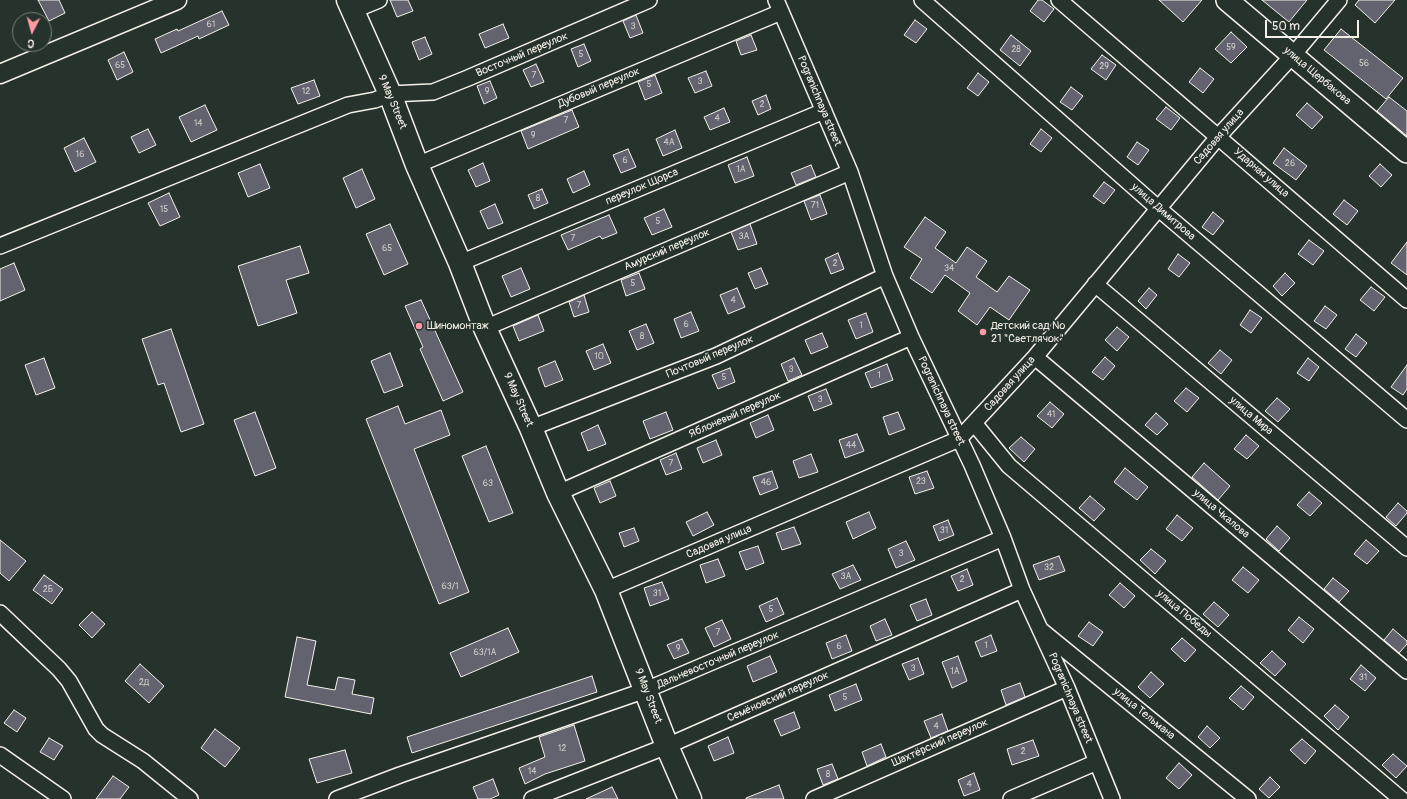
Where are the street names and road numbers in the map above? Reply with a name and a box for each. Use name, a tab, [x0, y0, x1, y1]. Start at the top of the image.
street label: Восточный переулок	[474, 30, 570, 80]
street label: улица Щербакова	[1281, 44, 1353, 108]
street label: Pogranichnaya street	[794, 54, 844, 148]
street label: Дубовый переулок	[556, 65, 642, 111]
street label: 9 May Street	[375, 73, 409, 131]
street label: Садовая улица	[1191, 106, 1247, 168]
street label: Ударная улица	[1231, 145, 1291, 201]
street label: переулок Щорса	[604, 166, 680, 208]
street label: улица Димитрова	[1128, 181, 1198, 243]
street label: Амурский переулок	[622, 226, 712, 274]
street label: Почтовый переулок	[664, 333, 756, 381]
street label: Pogranichnaya street	[915, 354, 967, 448]
street label: Садовая улица	[982, 354, 1038, 414]
street label: 9 May Street	[500, 371, 536, 429]
street label: Яблоневый переулок	[687, 389, 783, 441]
street label: улица Мира	[1226, 394, 1276, 438]
street label: улица Чкалова	[1190, 487, 1252, 541]
street label: Садовая улица	[684, 522, 754, 562]
street label: улица Победы	[1154, 587, 1214, 641]
street label: Дальневосточный переулок	[655, 628, 781, 692]
street label: Pogranichnaya street	[1045, 651, 1095, 745]
street label: 9 May Street	[631, 667, 665, 725]
street label: Семёновский переулок	[725, 669, 831, 725]
street label: улица Тельмана	[1111, 685, 1177, 743]
street label: Шахтёрский переулок	[890, 716, 990, 770]

